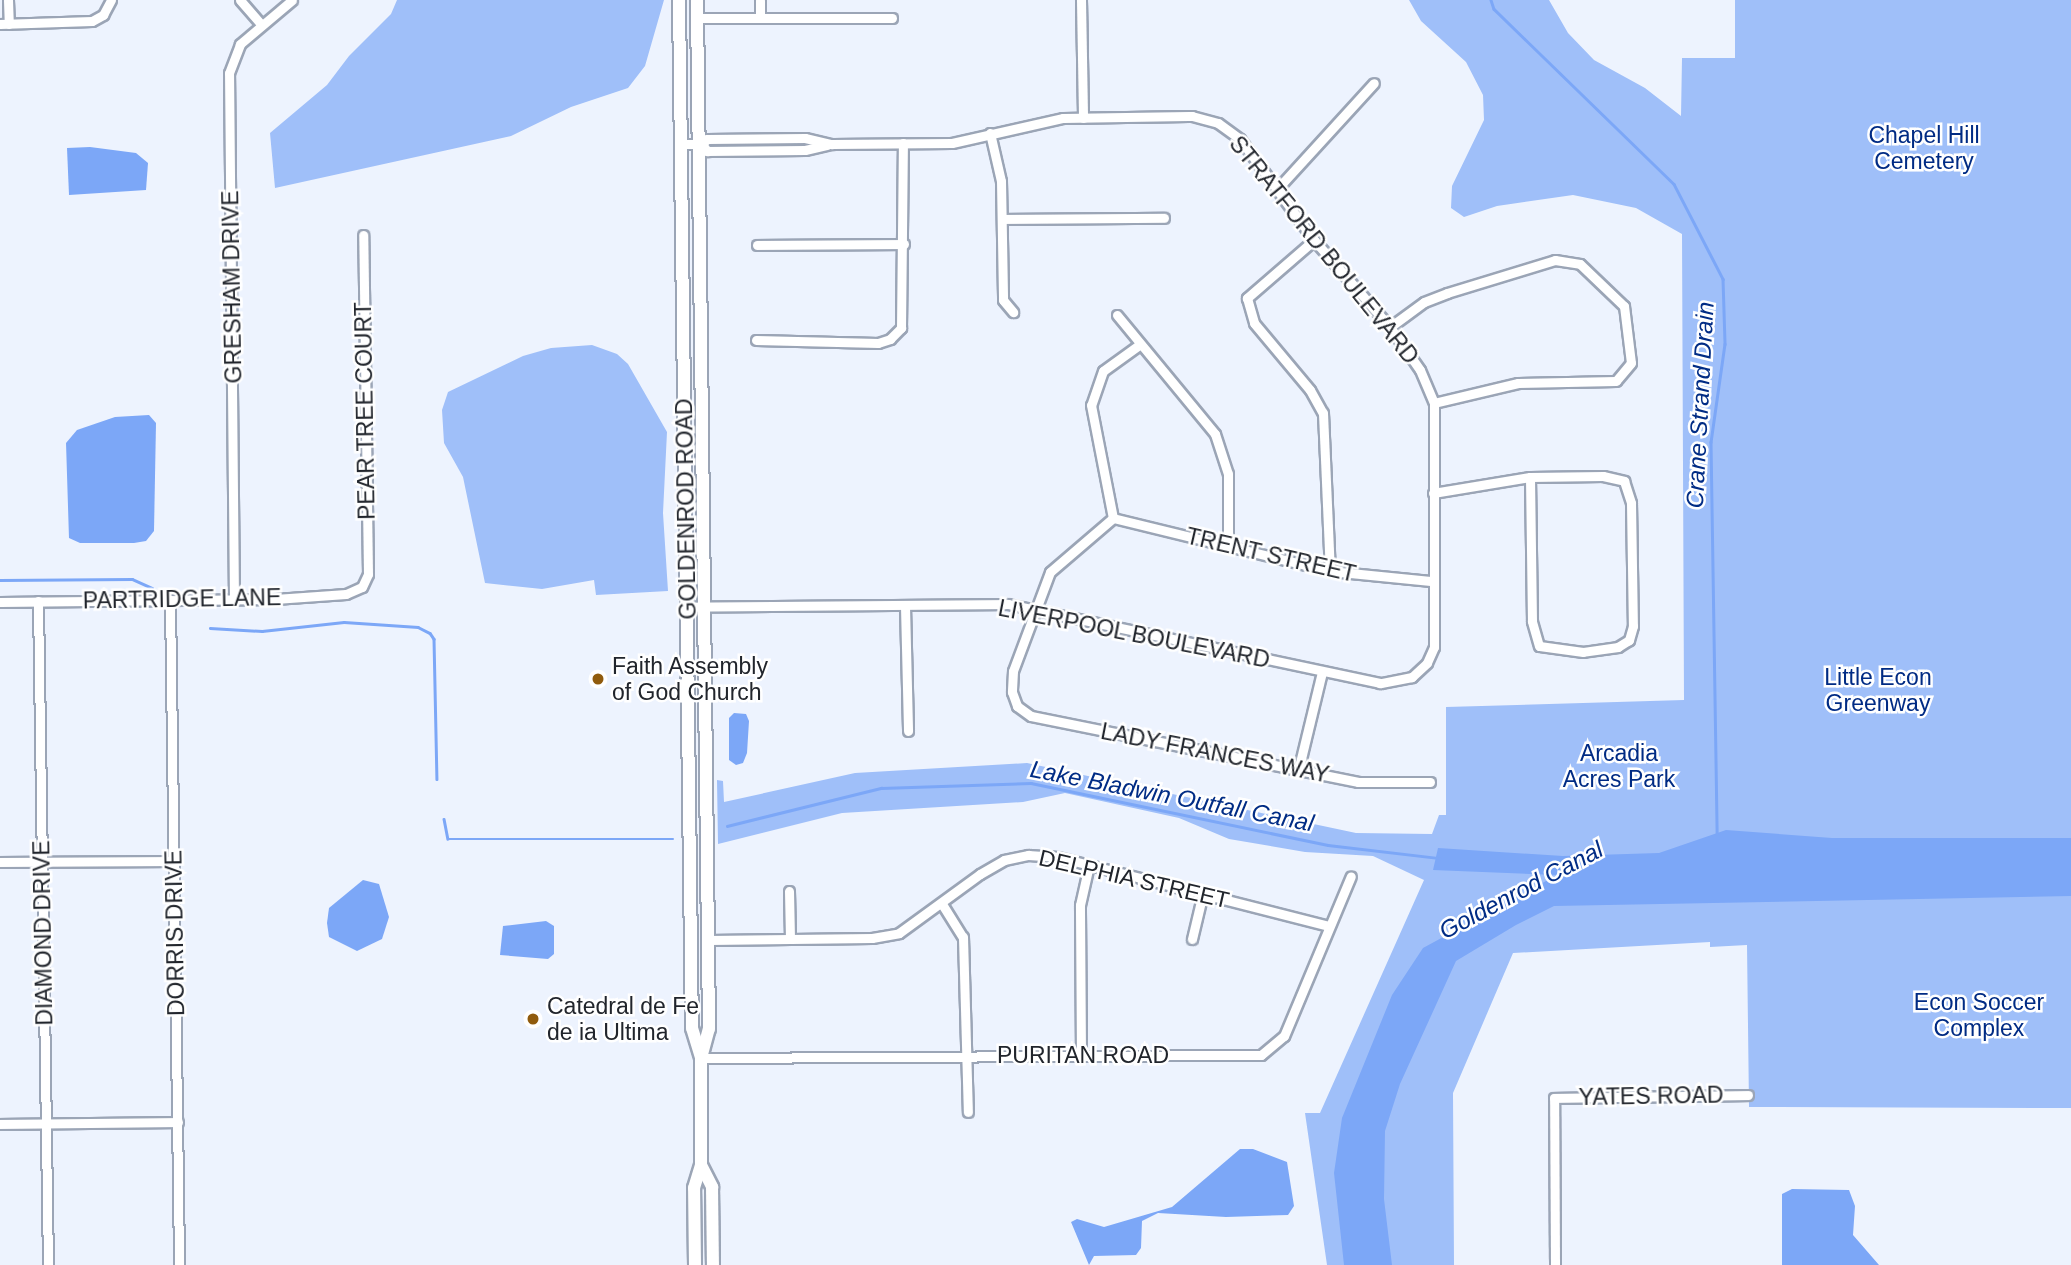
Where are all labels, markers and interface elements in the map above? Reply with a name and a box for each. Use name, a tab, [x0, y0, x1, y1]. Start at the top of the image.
park label: Chapel Hill Cemetery	[1868, 121, 1980, 175]
street label: STRATFORD BOULEVARD	[1223, 130, 1425, 370]
street label: GRESHAM DRIVE	[217, 190, 247, 384]
water label: Crane Strand Drain	[1680, 301, 1720, 509]
street label: PEAR TREE COURT	[349, 302, 381, 520]
street label: GOLDENROD ROAD	[670, 398, 702, 620]
street label: TRENT STREET	[1183, 522, 1359, 588]
street label: PARTRIDGE LANE	[83, 583, 281, 615]
street label: LIVERPOOL BOULEVARD	[995, 594, 1273, 674]
place label: Faith Assembly of God Church	[612, 652, 769, 706]
park label: Little Econ Greenway	[1824, 663, 1932, 717]
marker: Faith Assembly of God Church	[590, 671, 606, 687]
street label: LADY FRANCES WAY	[1098, 717, 1332, 789]
park label: Arcadia Acres Park	[1563, 739, 1675, 793]
water label: Lake Bladwin Outfall Canal	[1028, 754, 1316, 838]
water label: Goldenrod Canal	[1434, 835, 1608, 945]
street label: DIAMOND DRIVE	[28, 840, 58, 1026]
street label: DELPHIA STREET	[1036, 844, 1232, 914]
street label: DORRIS DRIVE	[160, 850, 190, 1016]
park label: Econ Soccer Complex	[1914, 988, 2044, 1042]
place label: Catedral de Fe de ia Ultima	[547, 992, 699, 1046]
marker: Catedral de Fe de ia Ultima	[525, 1011, 541, 1027]
street label: PURITAN ROAD	[997, 1041, 1169, 1069]
street label: YATES ROAD	[1578, 1081, 1724, 1111]

